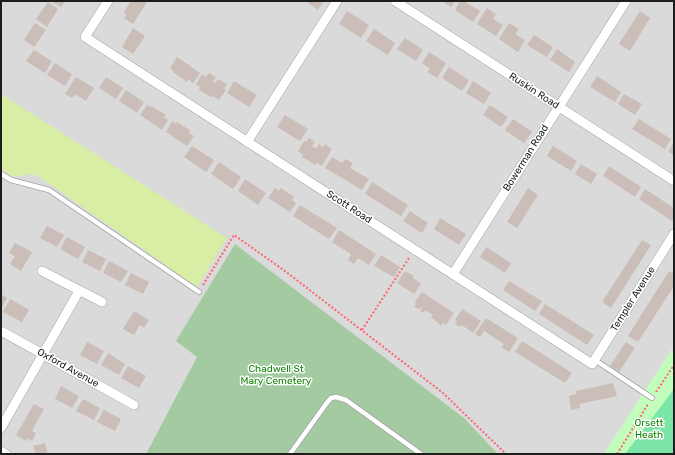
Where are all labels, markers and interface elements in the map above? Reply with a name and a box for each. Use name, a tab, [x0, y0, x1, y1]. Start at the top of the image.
street label: Ruskin Road	[507, 70, 561, 112]
street label: Bowerman Road	[501, 123, 551, 193]
street label: Scott Road	[324, 188, 374, 226]
street label: Templer Avenue	[608, 264, 658, 334]
street label: Oxford Avenue	[35, 346, 101, 390]
park label: Chadwell St Mary Cemetery	[241, 363, 311, 386]
park label: Orsett Heath	[634, 417, 664, 440]

